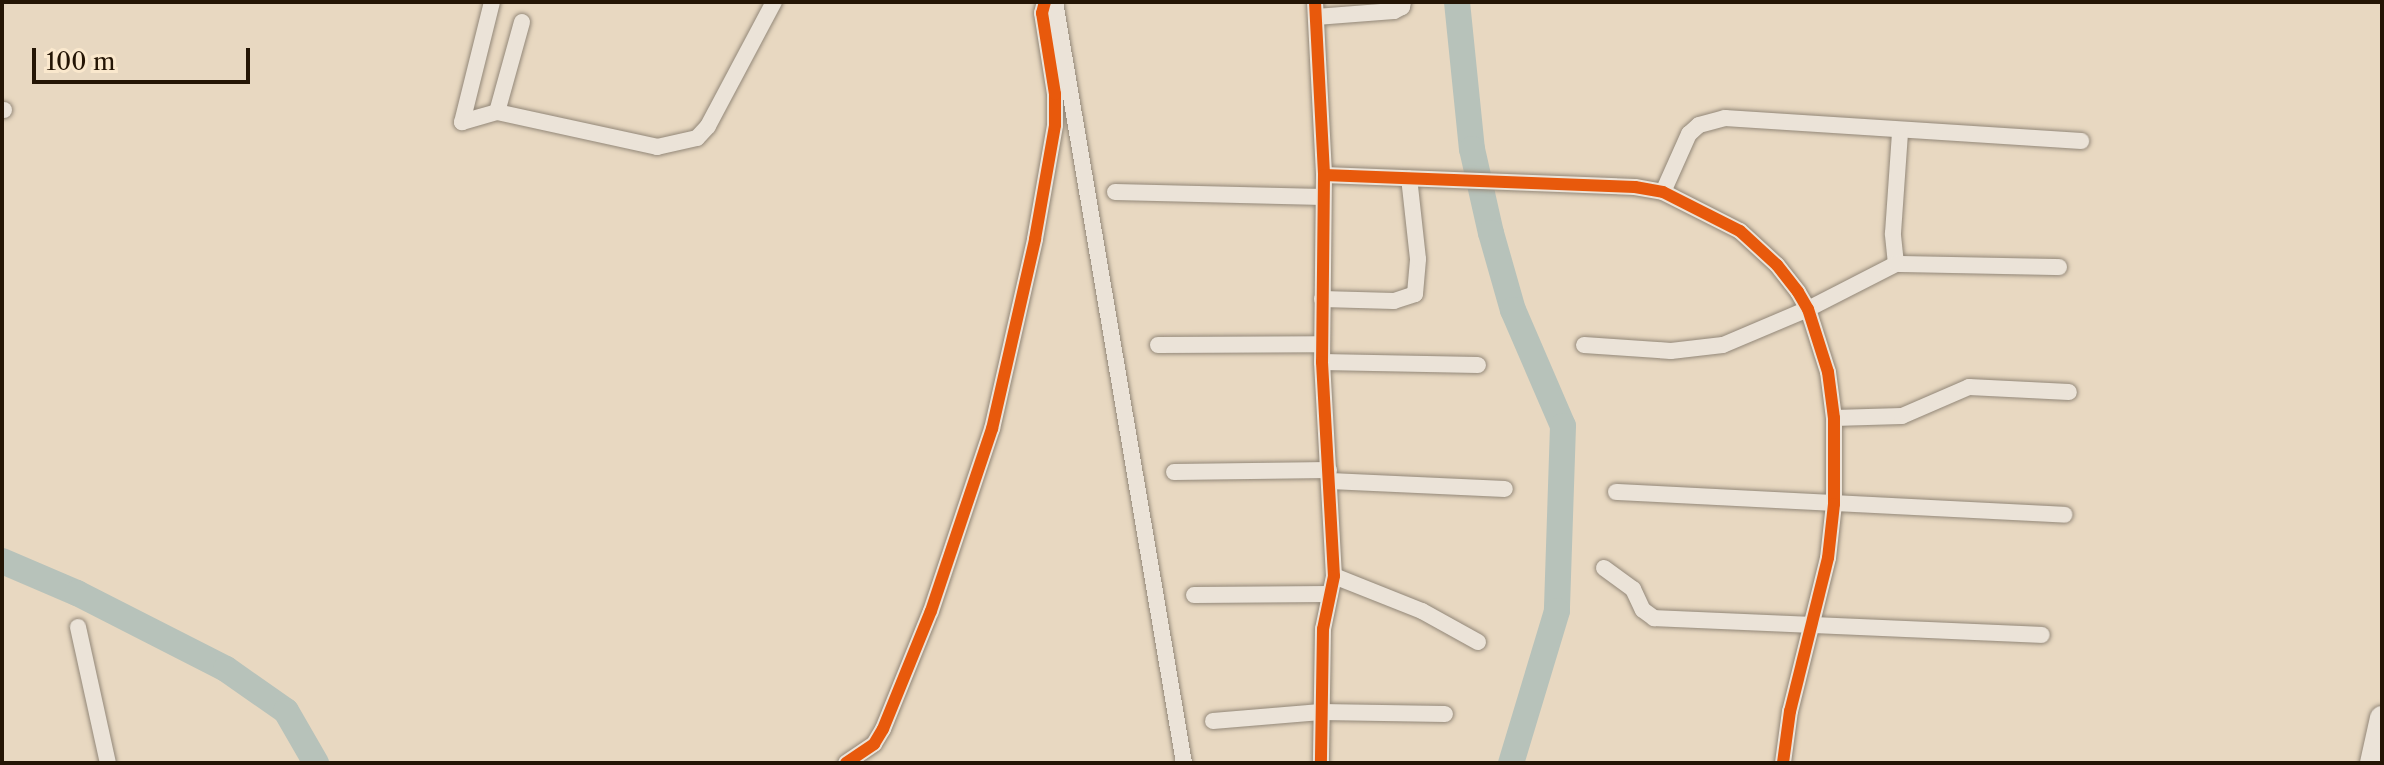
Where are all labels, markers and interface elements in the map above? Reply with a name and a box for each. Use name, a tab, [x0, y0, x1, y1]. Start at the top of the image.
scale bar	[36, 32, 254, 82]
text: 100 m	[46, 47, 115, 76]

